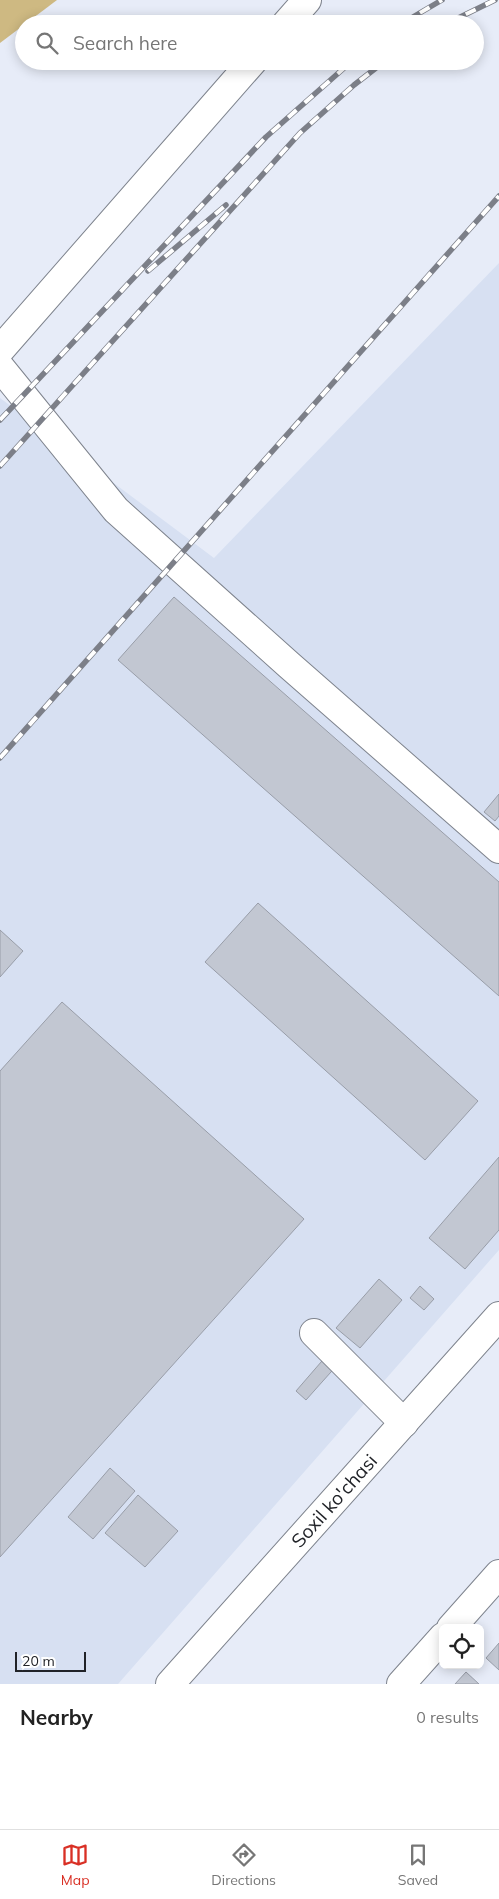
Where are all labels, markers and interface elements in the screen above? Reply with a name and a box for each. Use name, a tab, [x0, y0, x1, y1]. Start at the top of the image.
search box	[15, 15, 484, 70]
icon: search	[33, 29, 61, 57]
text: Search here	[73, 31, 177, 55]
street label: Soxil ko'chasi	[286, 1449, 382, 1552]
map controls	[439, 1624, 484, 1669]
button: locate	[439, 1624, 484, 1669]
scale bar	[15, 1649, 86, 1672]
text: 20 m	[22, 1652, 55, 1670]
text: Nearby	[20, 1704, 93, 1730]
text: 0 results	[416, 1707, 479, 1727]
tab: Map	[61, 1841, 90, 1889]
tab: Directions	[211, 1841, 276, 1889]
tab: Saved	[398, 1841, 438, 1889]

